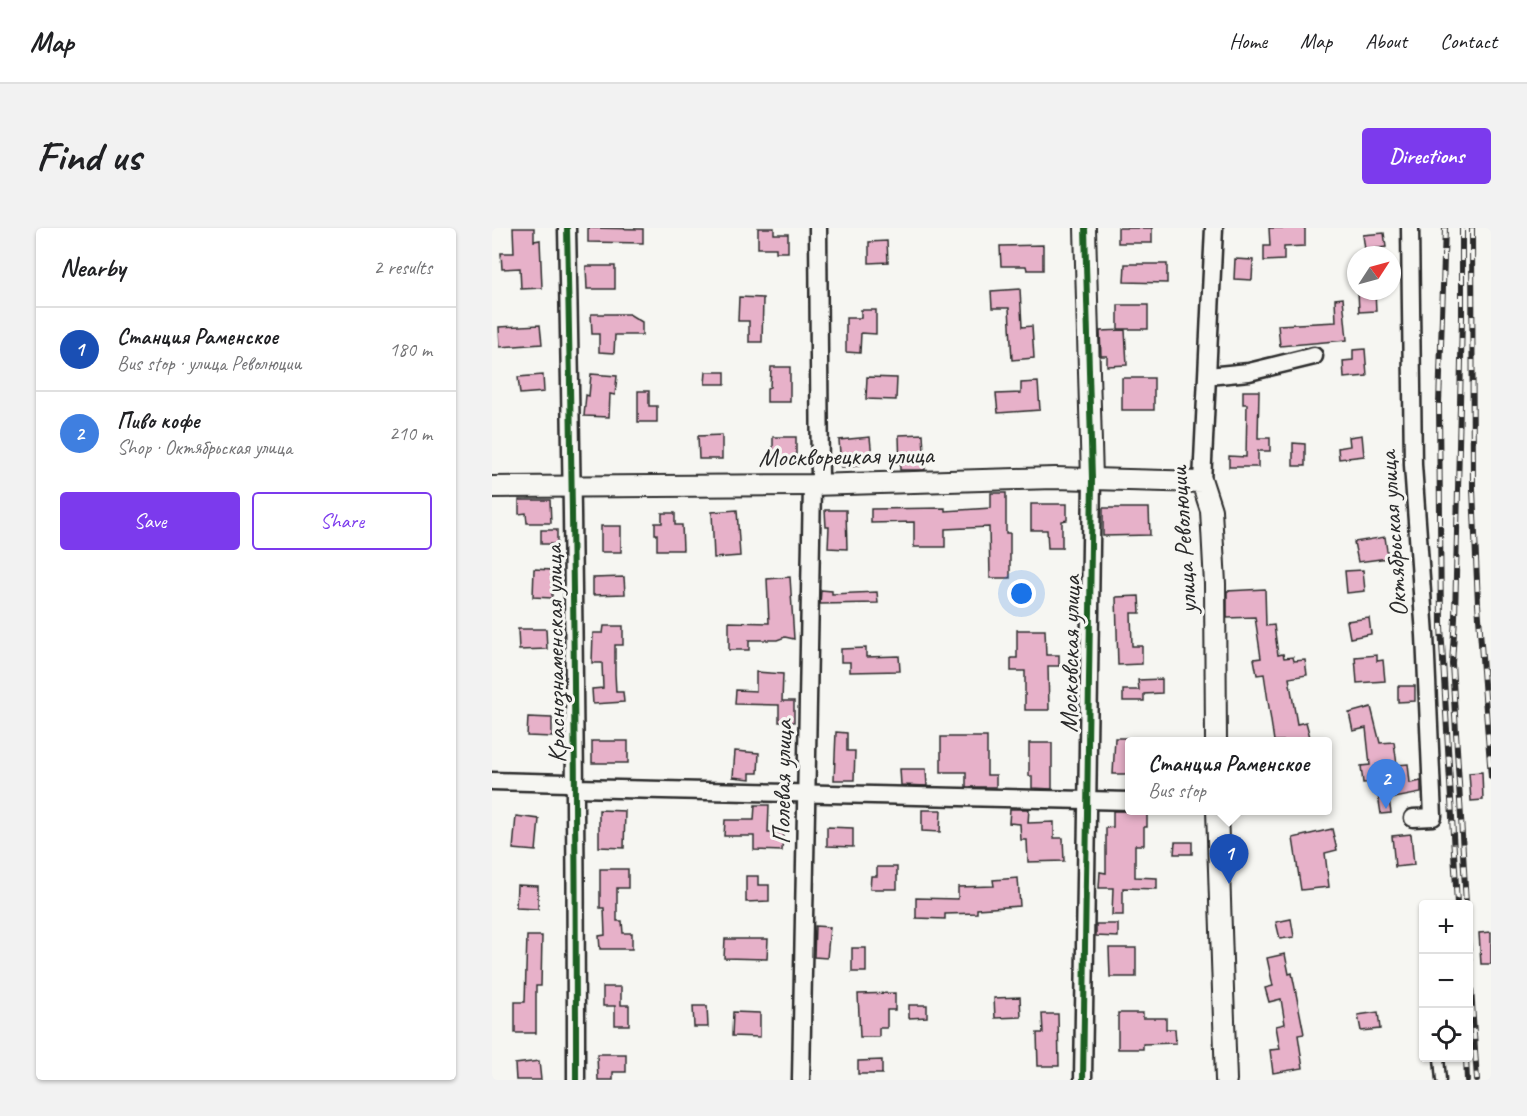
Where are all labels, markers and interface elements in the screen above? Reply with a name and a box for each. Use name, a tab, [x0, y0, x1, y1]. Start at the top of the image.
text: Map	[30, 24, 73, 59]
text: Home	[1229, 28, 1267, 54]
text: Map	[1300, 28, 1332, 54]
text: About	[1365, 28, 1407, 54]
text: Contact	[1440, 28, 1497, 54]
button: Directions	[1362, 128, 1491, 184]
text: Find us	[36, 130, 141, 183]
north arrow	[1347, 246, 1401, 300]
text: Nearby	[60, 251, 125, 284]
text: 2 results	[373, 255, 432, 280]
text: Станция Раменское	[117, 323, 278, 351]
text: 1	[75, 337, 84, 362]
text: 180 m	[389, 337, 432, 362]
text: Bus stop · улица Революции	[117, 351, 301, 376]
text: Пиво кофе	[117, 407, 199, 435]
text: 2	[75, 421, 84, 446]
text: 210 m	[389, 421, 432, 446]
text: Shop · Октябрьская улица	[117, 435, 292, 460]
street label: Москворецкая улица	[758, 438, 935, 474]
street label: Октябрьская улица	[1371, 448, 1415, 618]
street label: улица Революции	[1161, 464, 1205, 617]
button: Save	[60, 492, 240, 550]
button: Share	[252, 492, 432, 550]
street label: Краснознаменская улица	[537, 542, 574, 764]
street label: Московская улица	[1052, 573, 1088, 733]
your location	[1007, 579, 1036, 608]
street label: Полевая улица	[764, 718, 800, 845]
popup	[1125, 737, 1332, 815]
text: Станция Раменское	[1148, 750, 1309, 778]
pin: 2	[1366, 760, 1406, 809]
text: Bus stop	[1148, 778, 1206, 803]
pin: 1	[1210, 834, 1248, 884]
map controls	[1419, 900, 1473, 1062]
button: +	[1419, 900, 1473, 954]
button: −	[1419, 954, 1473, 1008]
button: locate	[1419, 1008, 1473, 1062]

